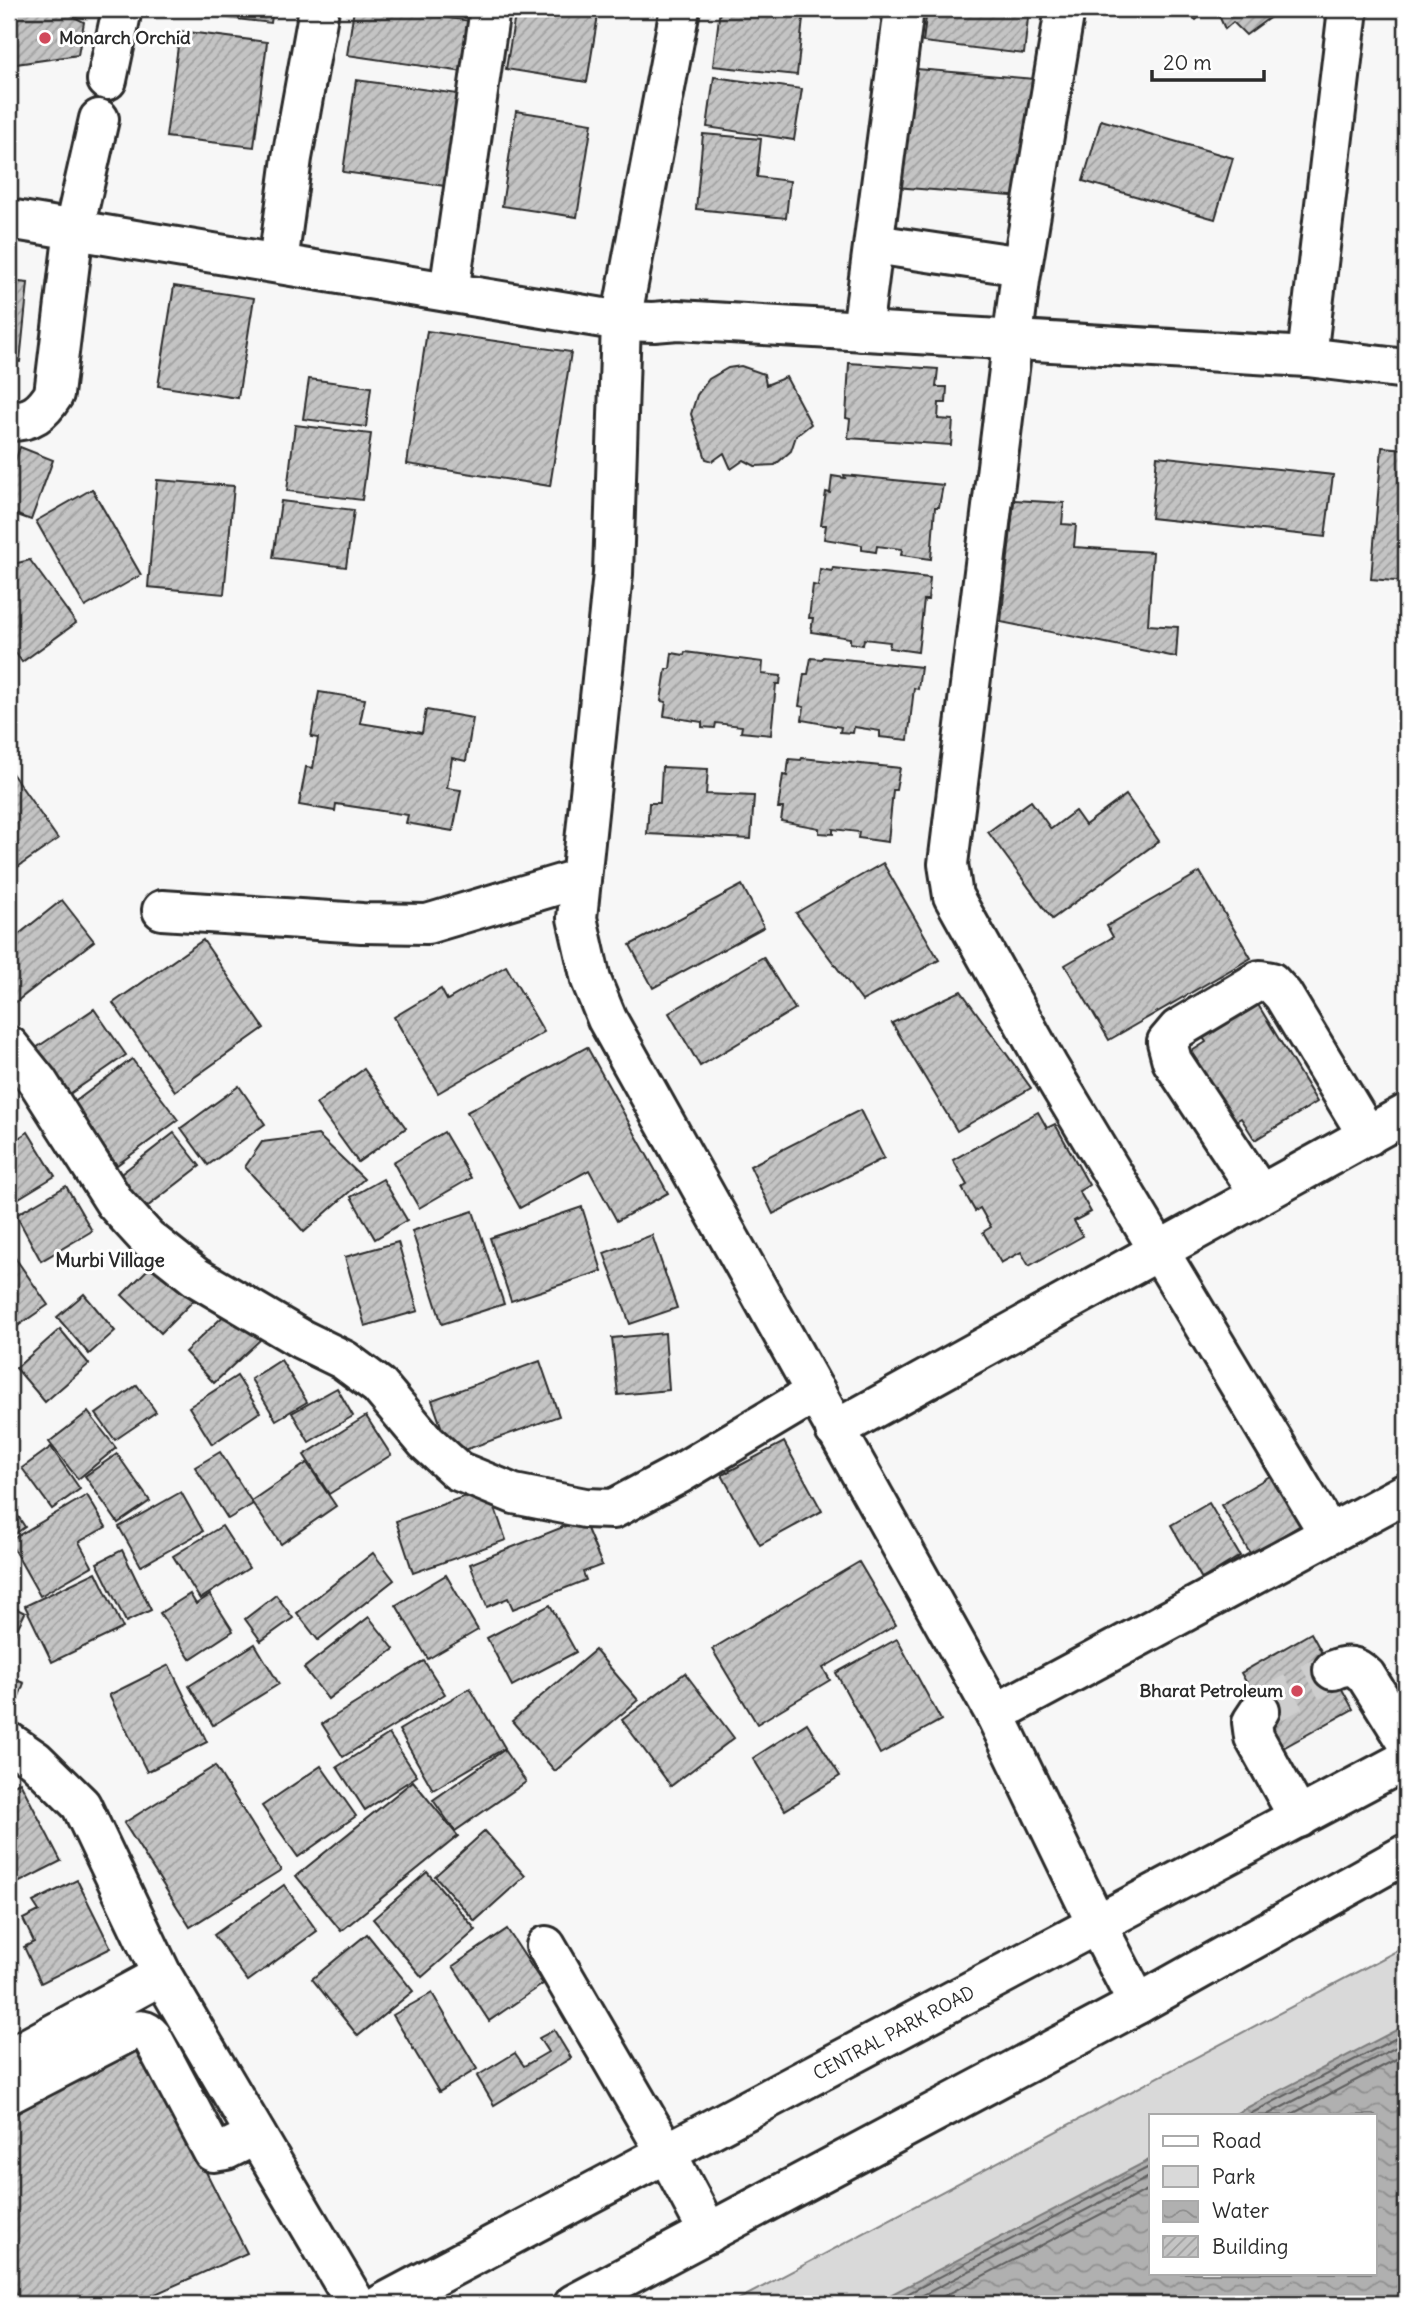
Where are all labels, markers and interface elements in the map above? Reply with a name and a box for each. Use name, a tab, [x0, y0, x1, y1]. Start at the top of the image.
place label: Monarch Orchid	[59, 26, 191, 49]
marker: Monarch Orchid	[37, 30, 53, 46]
scale bar	[1152, 38, 1264, 82]
text: 20 m	[1163, 49, 1212, 76]
district label: Murbi Village	[55, 1248, 165, 1272]
place label: Bharat Petroleum	[1140, 1679, 1283, 1702]
marker: Bharat Petroleum	[1289, 1683, 1305, 1699]
street label: CENTRAL PARK ROAD	[809, 1980, 978, 2085]
legend	[1149, 2114, 1376, 2274]
text: Road	[1212, 2127, 1261, 2154]
text: Park	[1212, 2163, 1255, 2190]
text: Water	[1212, 2197, 1270, 2224]
text: Building	[1212, 2233, 1288, 2260]

